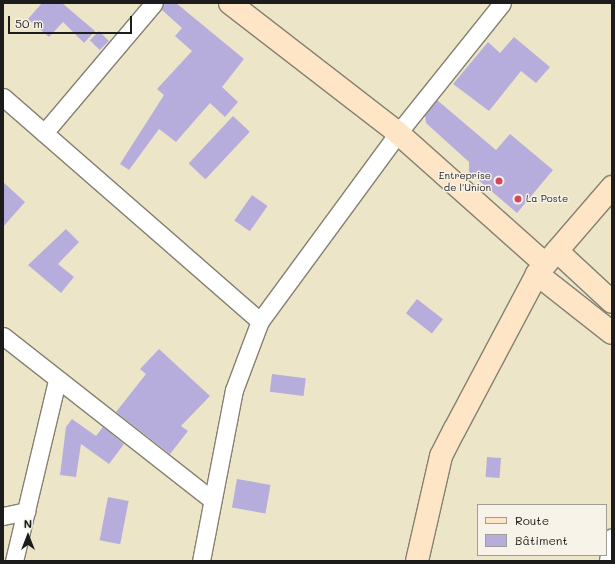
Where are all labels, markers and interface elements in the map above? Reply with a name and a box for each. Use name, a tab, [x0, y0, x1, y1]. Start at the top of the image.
scale bar	[10, 8, 134, 34]
text: 50 m	[15, 15, 43, 31]
place label: Entreprise de l'Union	[439, 169, 491, 192]
marker: Entreprise de l'Union	[494, 176, 504, 186]
place label: La Poste	[526, 193, 568, 205]
marker: La Poste	[513, 194, 523, 204]
legend	[477, 504, 607, 556]
text: Route	[515, 512, 549, 528]
north arrow	[8, 516, 48, 556]
text: N	[24, 516, 32, 531]
text: Bâtiment	[515, 532, 568, 548]

